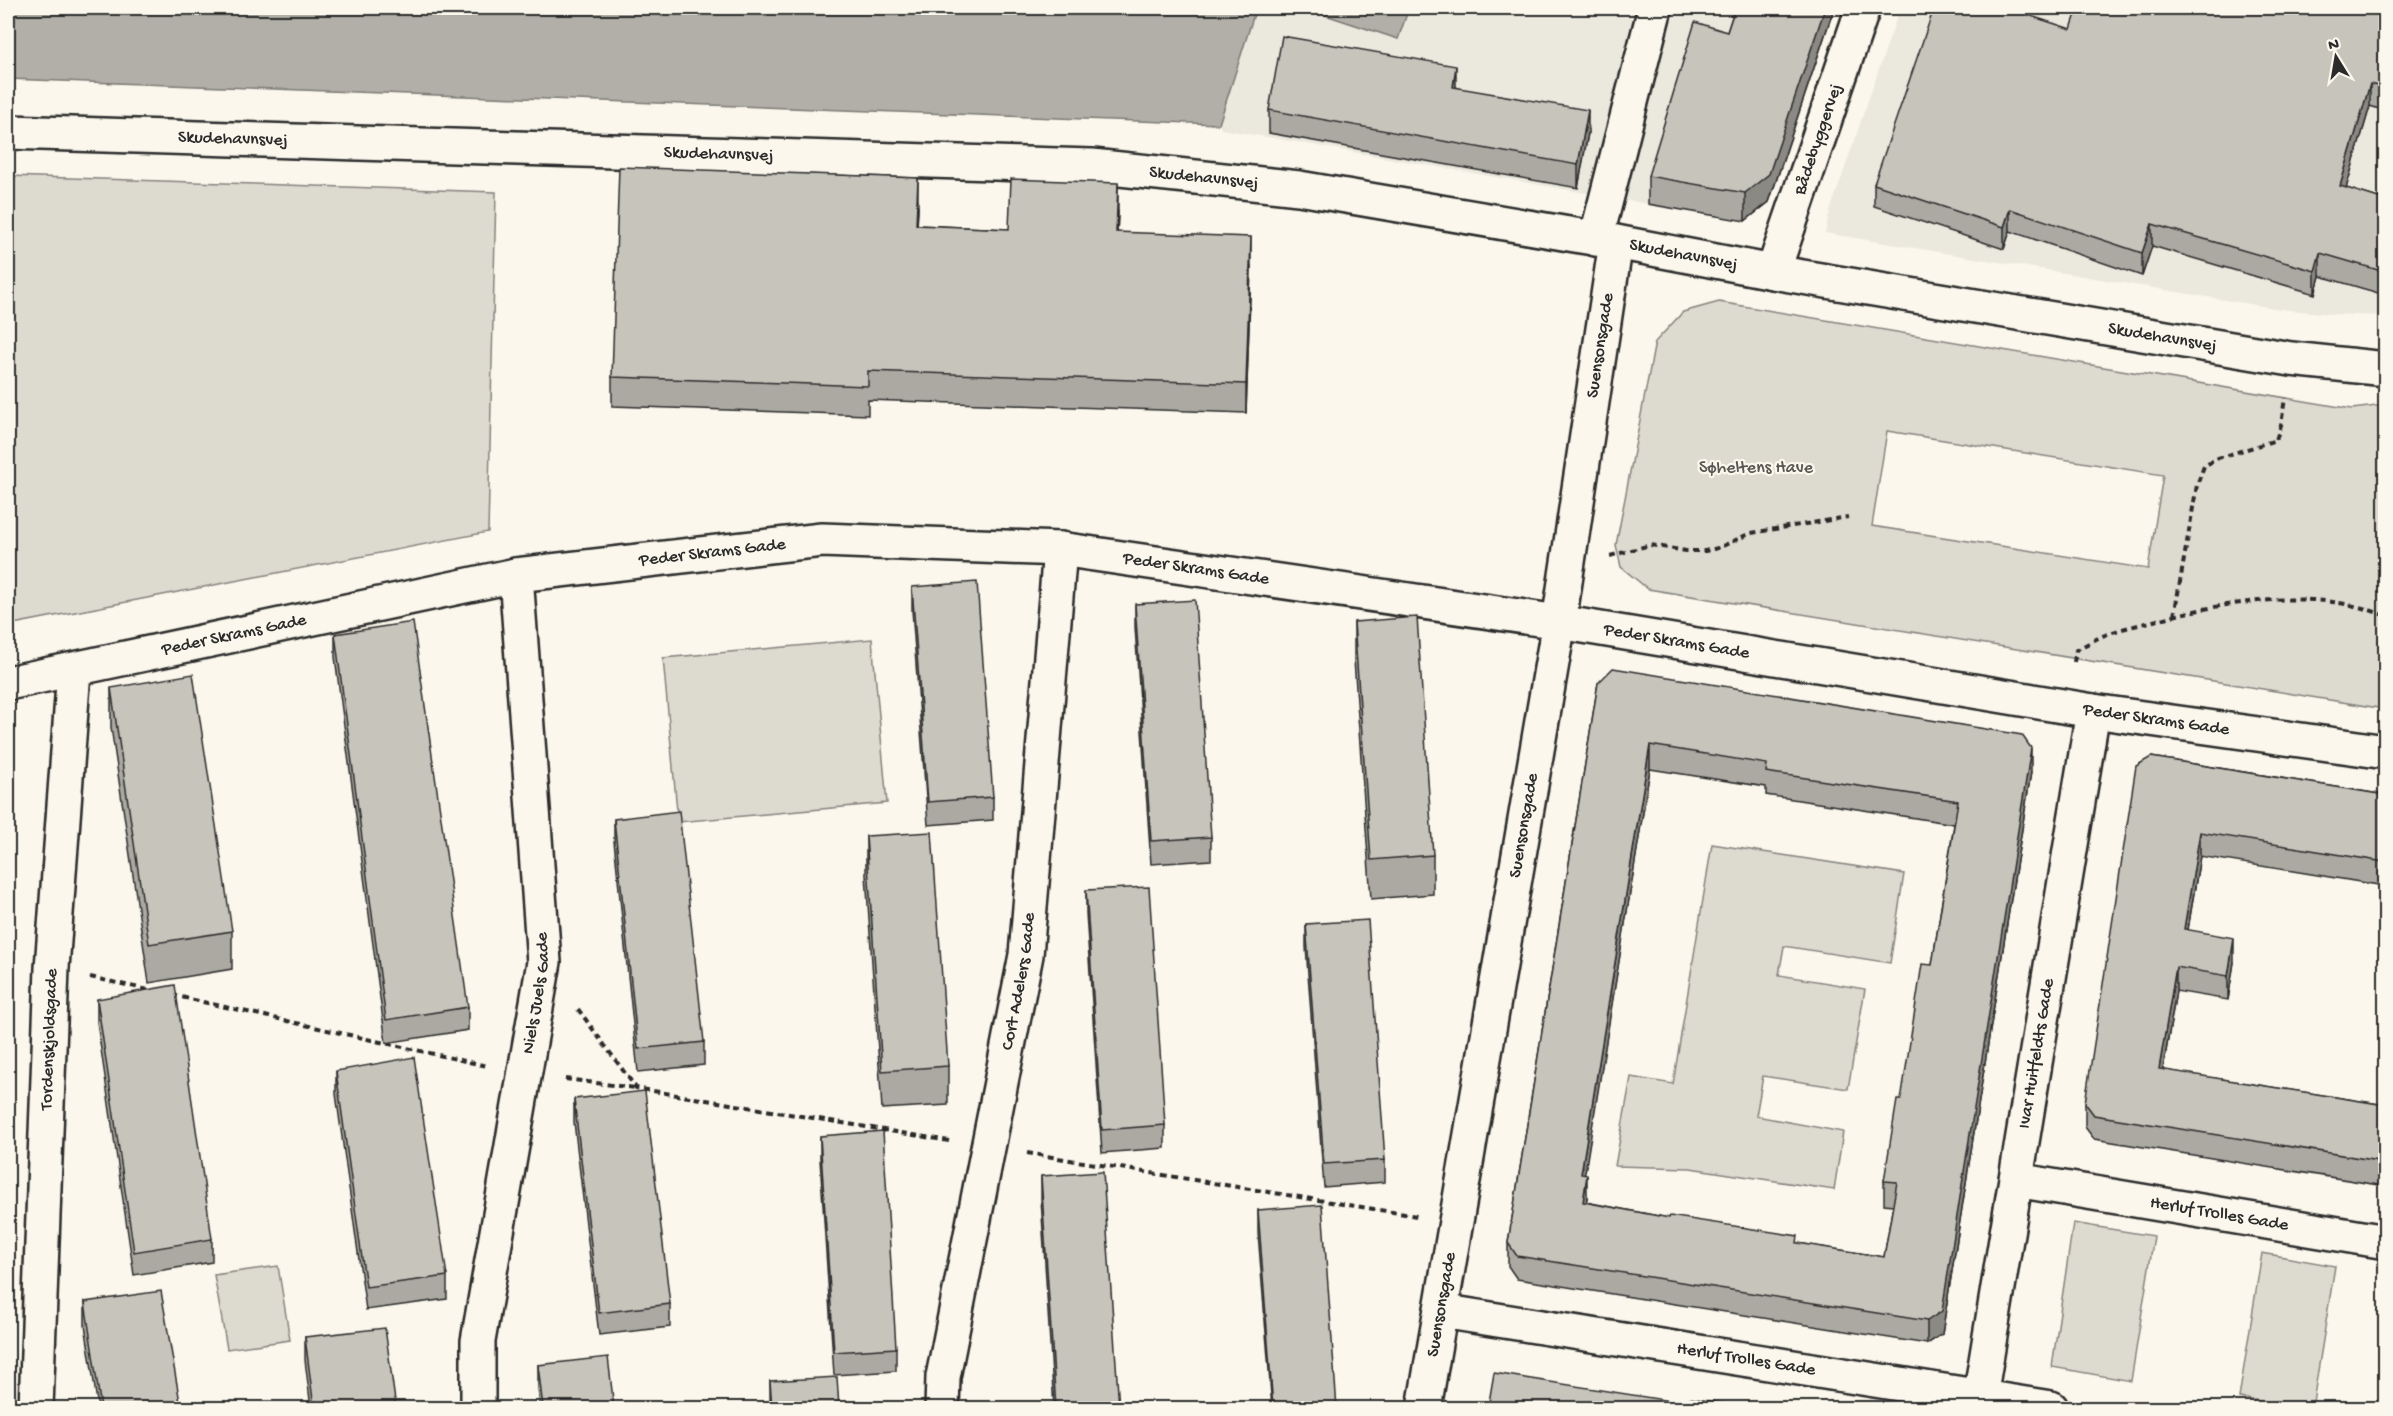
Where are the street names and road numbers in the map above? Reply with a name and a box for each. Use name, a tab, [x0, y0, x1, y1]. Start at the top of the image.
street label: Bådebyggervej	[1789, 81, 1847, 199]
street label: Skudehavnsvej	[178, 127, 288, 151]
street label: Skudehavnsvej	[663, 142, 774, 167]
street label: Skudehavnsvej	[1148, 162, 1260, 194]
street label: Skudehavnsvej	[1628, 234, 1739, 276]
street label: Suensonsgade	[1582, 291, 1619, 400]
street label: Skudehavnsvej	[2106, 318, 2218, 357]
street label: Peder Skrams Gade	[637, 534, 787, 571]
street label: Peder Skrams Gade	[1121, 548, 1271, 590]
street label: Peder Skrams Gade	[159, 609, 309, 661]
street label: Peder Skrams Gade	[1601, 619, 1752, 664]
street label: Peder Skrams Gade	[2081, 699, 2231, 741]
street label: Suensonsgade	[1505, 771, 1543, 880]
street label: Cort Adelers Gade	[997, 911, 1040, 1052]
street label: Niels Juels Gade	[518, 931, 554, 1056]
street label: Tordenskjoldsgade	[36, 967, 63, 1111]
street label: Ivar Huitfeldts Gade	[2014, 976, 2059, 1130]
street label: Herluf Trolles Gade	[2148, 1192, 2291, 1236]
street label: Suensonsgade	[1422, 1250, 1461, 1359]
street label: Herluf Trolles Gade	[1675, 1338, 1818, 1381]

